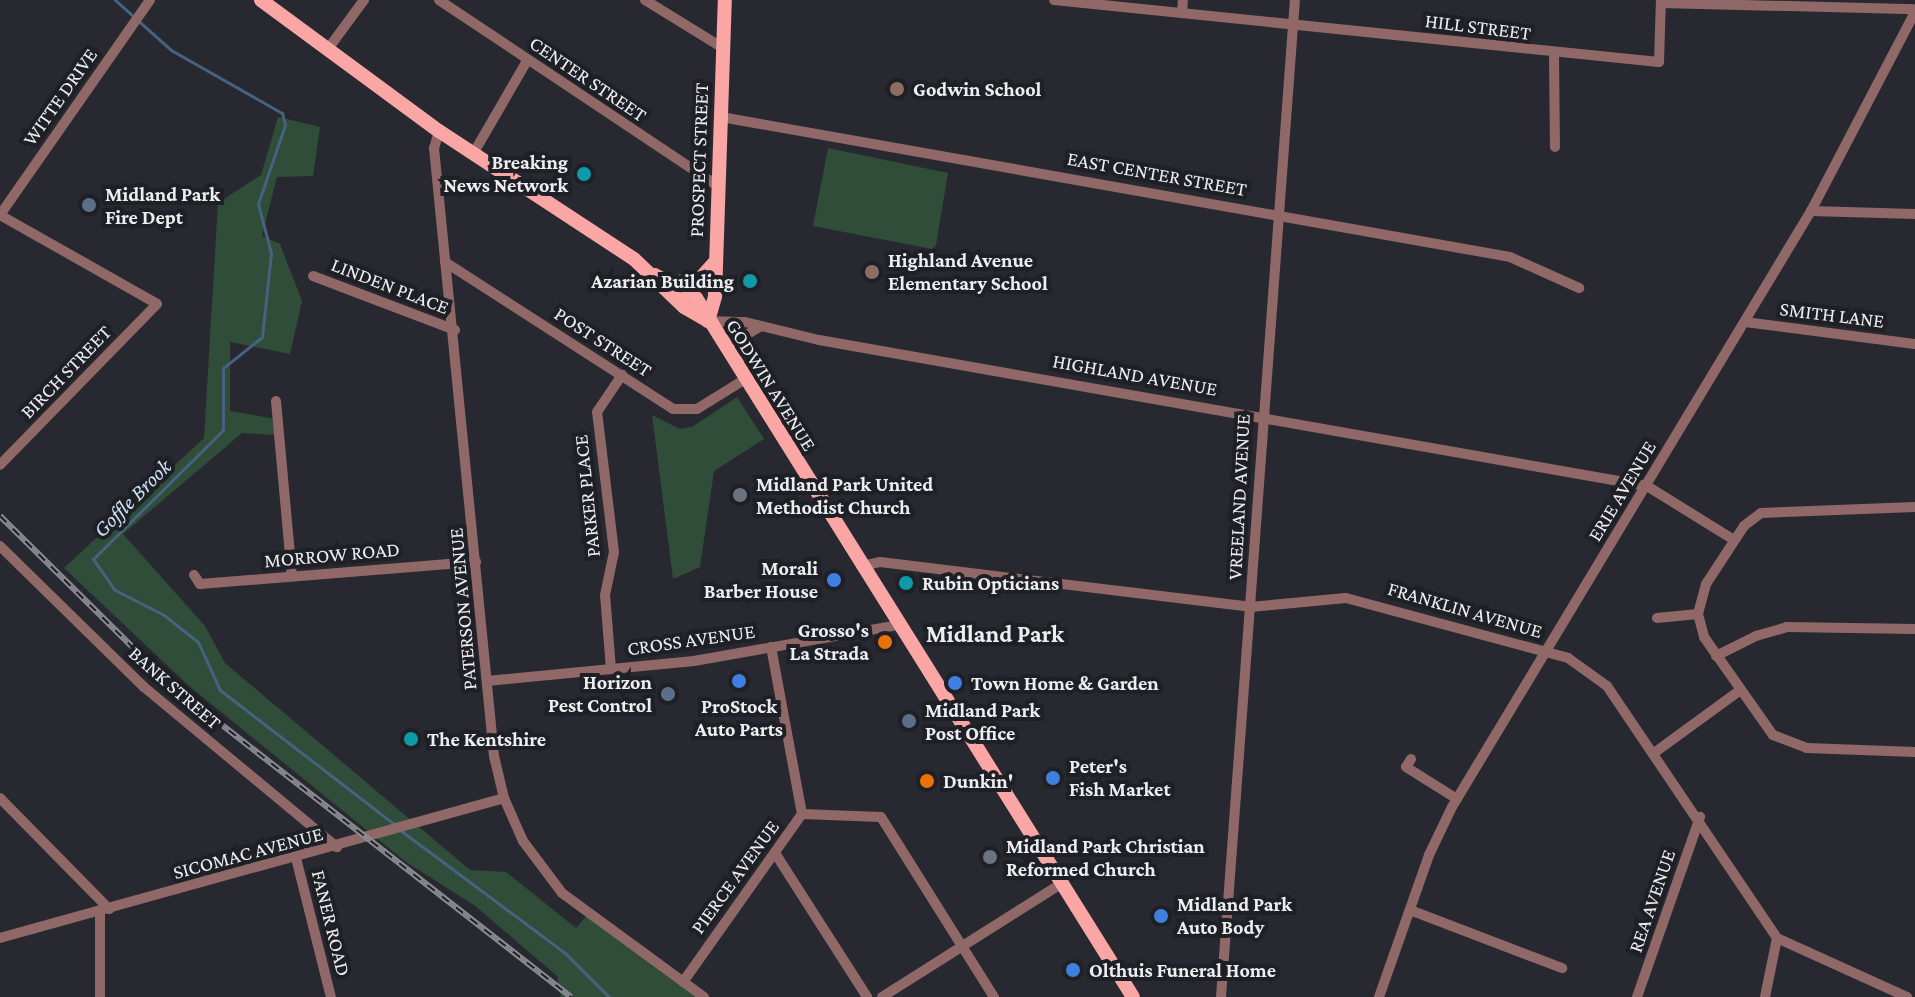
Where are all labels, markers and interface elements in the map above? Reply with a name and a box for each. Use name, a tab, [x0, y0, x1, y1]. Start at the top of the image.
street label: HILL STREET	[1424, 9, 1532, 45]
street label: CENTER STREET	[525, 31, 651, 127]
street label: WITTE DRIVE	[18, 44, 102, 150]
place label: Godwin School	[913, 77, 1041, 101]
marker: Godwin School	[888, 80, 906, 98]
street label: PROSPECT STREET	[684, 82, 714, 238]
street label: EAST CENTER STREET	[1065, 146, 1249, 202]
place label: Breaking News Network	[443, 150, 568, 197]
marker: Breaking News Network	[575, 165, 593, 183]
place label: Midland Park Fire Dept	[105, 182, 220, 229]
marker: Midland Park Fire Dept	[80, 196, 98, 214]
place label: Highland Avenue Elementary School	[888, 248, 1048, 295]
street label: LINDEN PLACE	[328, 253, 452, 319]
marker: Highland Avenue Elementary School	[863, 263, 881, 281]
place label: Azarian Building	[591, 269, 734, 293]
marker: Azarian Building	[741, 272, 759, 290]
street label: SMITH LANE	[1778, 297, 1886, 333]
street label: POST STREET	[550, 302, 656, 382]
street label: GODWIN AVENUE	[721, 315, 821, 455]
street label: BIRCH STREET	[16, 320, 116, 424]
street label: HIGHLAND AVENUE	[1051, 349, 1219, 401]
street label: VREELAND AVENUE	[1223, 413, 1255, 581]
street label: PARKER PLACE	[569, 434, 605, 558]
street label: ERIE AVENUE	[1583, 436, 1661, 546]
water label: Goffle Brook	[87, 453, 177, 543]
place label: Midland Park United Methodist Church	[756, 472, 933, 519]
marker: Midland Park United Methodist Church	[731, 486, 749, 504]
street label: PATERSON AVENUE	[444, 527, 482, 691]
street label: MORROW ROAD	[263, 537, 401, 573]
place label: Morali Barber House	[704, 556, 818, 603]
marker: Morali Barber House	[825, 571, 843, 589]
place label: Rubin Opticians	[922, 571, 1059, 595]
marker: Rubin Opticians	[897, 574, 915, 592]
street label: FRANKLIN AVENUE	[1385, 576, 1545, 644]
place label: Grosso's La Strada	[789, 618, 869, 665]
street label: CROSS AVENUE	[626, 619, 756, 661]
district label: Midland Park	[926, 620, 1064, 648]
marker: Grosso's La Strada	[876, 633, 894, 651]
street label: BANK STREET	[124, 641, 226, 735]
place label: Horizon Pest Control	[548, 670, 652, 717]
place label: Town Home & Garden	[971, 671, 1159, 695]
marker: ProStock Auto Parts	[730, 672, 748, 690]
marker: Town Home & Garden	[946, 674, 964, 692]
marker: Horizon Pest Control	[659, 685, 677, 703]
place label: ProStock Auto Parts	[695, 694, 783, 741]
place label: Midland Park Post Office	[925, 698, 1040, 745]
marker: Midland Park Post Office	[900, 712, 918, 730]
place label: The Kentshire	[427, 727, 546, 751]
marker: The Kentshire	[402, 730, 420, 748]
place label: Peter's Fish Market	[1069, 754, 1171, 801]
place label: Dunkin'	[943, 769, 1013, 793]
marker: Peter's Fish Market	[1044, 769, 1062, 787]
marker: Dunkin'	[918, 772, 936, 790]
street label: PIERCE AVENUE	[686, 816, 784, 938]
street label: SICOMAC AVENUE	[170, 821, 326, 885]
place label: Midland Park Christian Reformed Church	[1006, 834, 1205, 881]
street label: REA AVENUE	[1623, 846, 1681, 956]
marker: Midland Park Christian Reformed Church	[981, 848, 999, 866]
street label: FANER ROAD	[306, 867, 356, 979]
place label: Midland Park Auto Body	[1177, 892, 1292, 939]
marker: Midland Park Auto Body	[1152, 907, 1170, 925]
place label: Olthuis Funeral Home	[1089, 958, 1276, 982]
marker: Olthuis Funeral Home	[1064, 961, 1082, 979]

